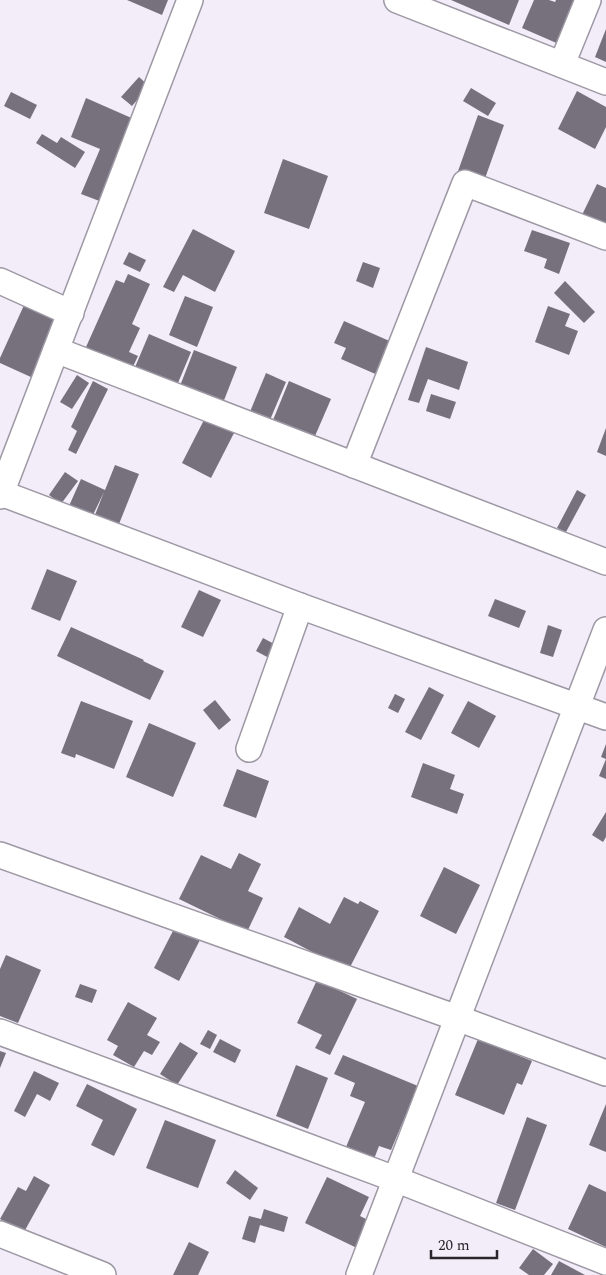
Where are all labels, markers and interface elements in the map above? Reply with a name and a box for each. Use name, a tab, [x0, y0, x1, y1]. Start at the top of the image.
scale bar	[431, 1228, 497, 1260]
text: 20 m	[438, 1234, 470, 1257]

